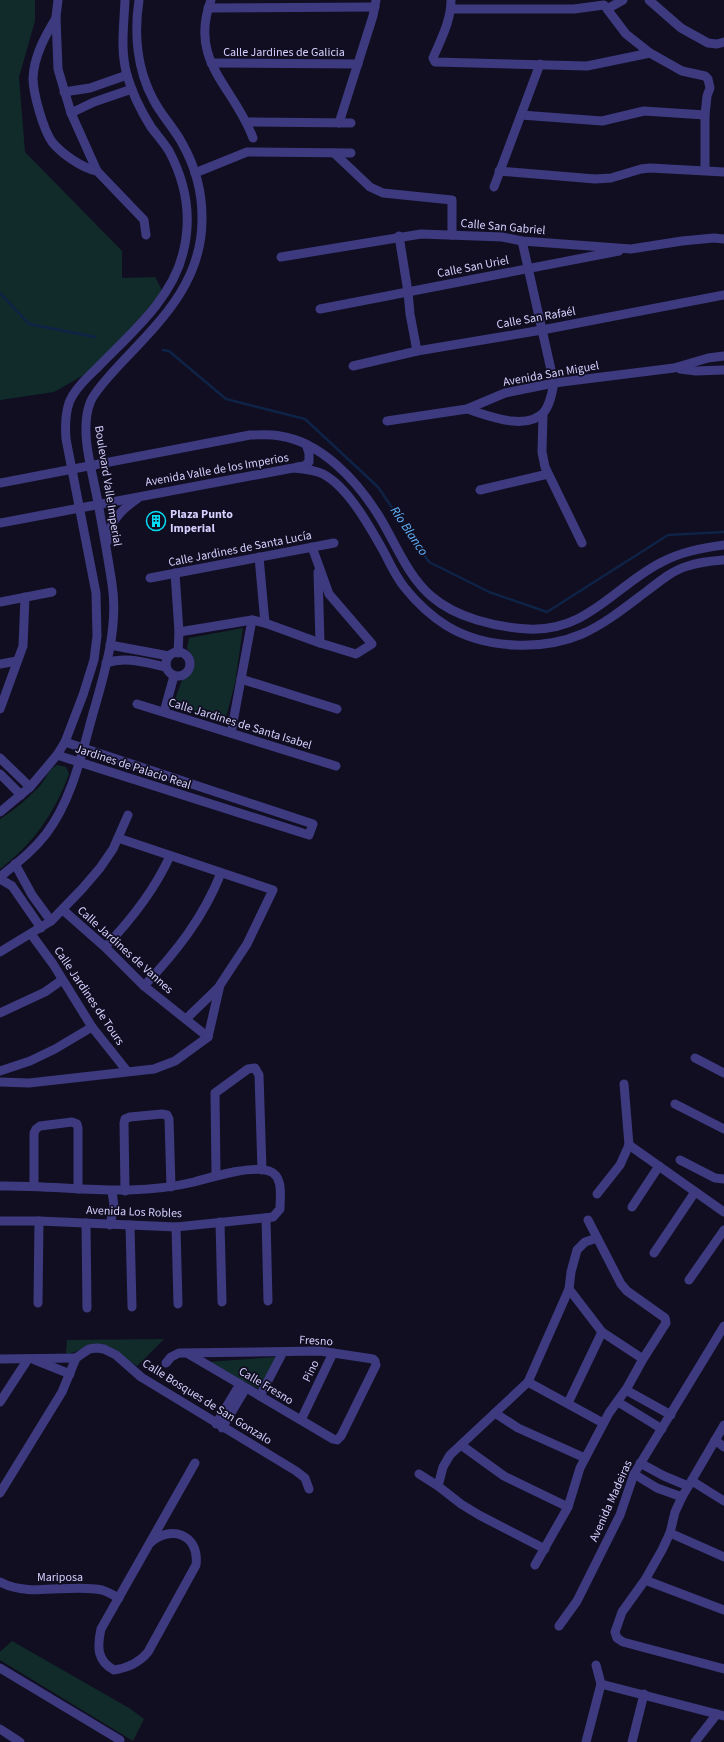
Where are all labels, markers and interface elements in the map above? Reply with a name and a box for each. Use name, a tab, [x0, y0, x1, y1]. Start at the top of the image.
street label: Calle Jardines de Galicia	[223, 44, 345, 61]
street label: Calle San Gabriel	[460, 215, 546, 239]
street label: Calle San Uriel	[436, 252, 510, 282]
street label: Calle San Rafaél	[495, 303, 577, 333]
street label: Avenida San Miguel	[502, 357, 600, 391]
street label: Boulevard Valle Imperial	[90, 424, 126, 548]
street label: Avenida Valle de los Imperios	[144, 449, 290, 491]
water label: Río Blanco	[386, 503, 432, 560]
place label: Plaza Punto Imperial	[170, 506, 233, 537]
building icon: Plaza Punto Imperial	[145, 510, 167, 532]
street label: Calle Jardines de Santa Lucía	[167, 527, 313, 571]
street label: Calle Jardines de Santa Isabel	[166, 694, 314, 754]
street label: Jardines de Palacio Real	[73, 740, 193, 794]
street label: Calle Jardines de Vannes	[73, 902, 177, 998]
street label: Calle Jardines de Tours	[50, 943, 128, 1049]
street label: Avenida Los Robles	[86, 1202, 182, 1222]
street label: Fresno	[299, 1332, 333, 1350]
street label: Calle Bosques de San Gonzalo	[139, 1355, 275, 1449]
street label: Pino	[298, 1357, 324, 1385]
street label: Calle Fresno	[235, 1363, 297, 1409]
street label: Avenida Madeiras	[585, 1457, 637, 1545]
street label: Mariposa	[37, 1569, 83, 1586]

